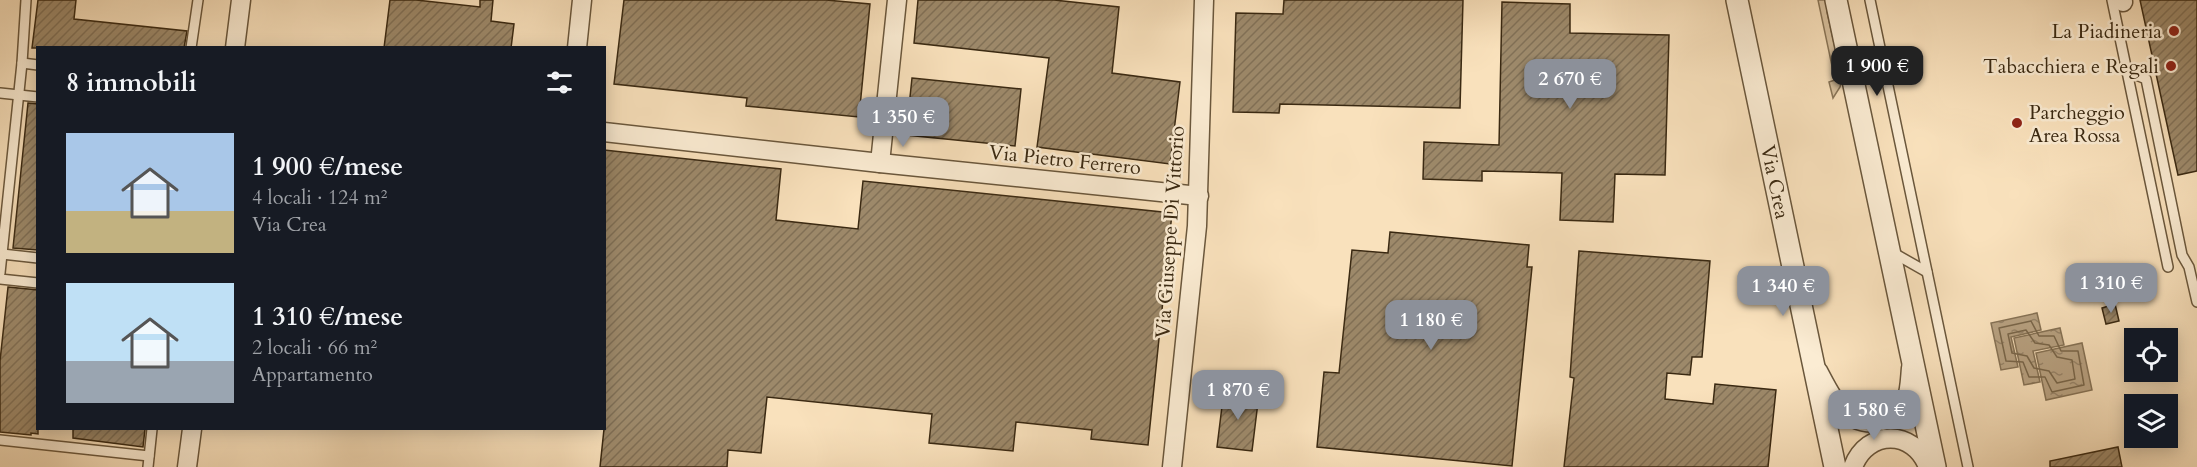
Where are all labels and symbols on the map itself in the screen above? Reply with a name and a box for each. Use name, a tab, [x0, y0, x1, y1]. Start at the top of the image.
place label: La Piadineria	[2052, 18, 2162, 45]
marker: La Piadineria	[2167, 24, 2181, 38]
pin: 1 900 €	[1822, 46, 1932, 97]
place label: Tabacchiera e Regali	[1983, 53, 2159, 80]
pin: 2 670 €	[1515, 59, 1625, 110]
marker: Tabacchiera e Regali	[2164, 59, 2178, 73]
pin: 1 350 €	[848, 97, 958, 148]
place label: Parcheggio Area Rossa	[2029, 99, 2125, 149]
marker: Parcheggio Area Rossa	[2010, 116, 2024, 130]
street label: Via Giuseppe Di Vittorio	[1149, 125, 1191, 339]
street label: Via Pietro Ferrero	[988, 139, 1143, 181]
street label: Via Crea	[1754, 143, 1796, 222]
pin: 1 310 €	[2056, 263, 2166, 314]
pin: 1 340 €	[1728, 266, 1838, 317]
pin: 1 180 €	[1376, 300, 1486, 351]
pin: 1 870 €	[1183, 370, 1293, 421]
pin: 1 580 €	[1819, 390, 1929, 441]

